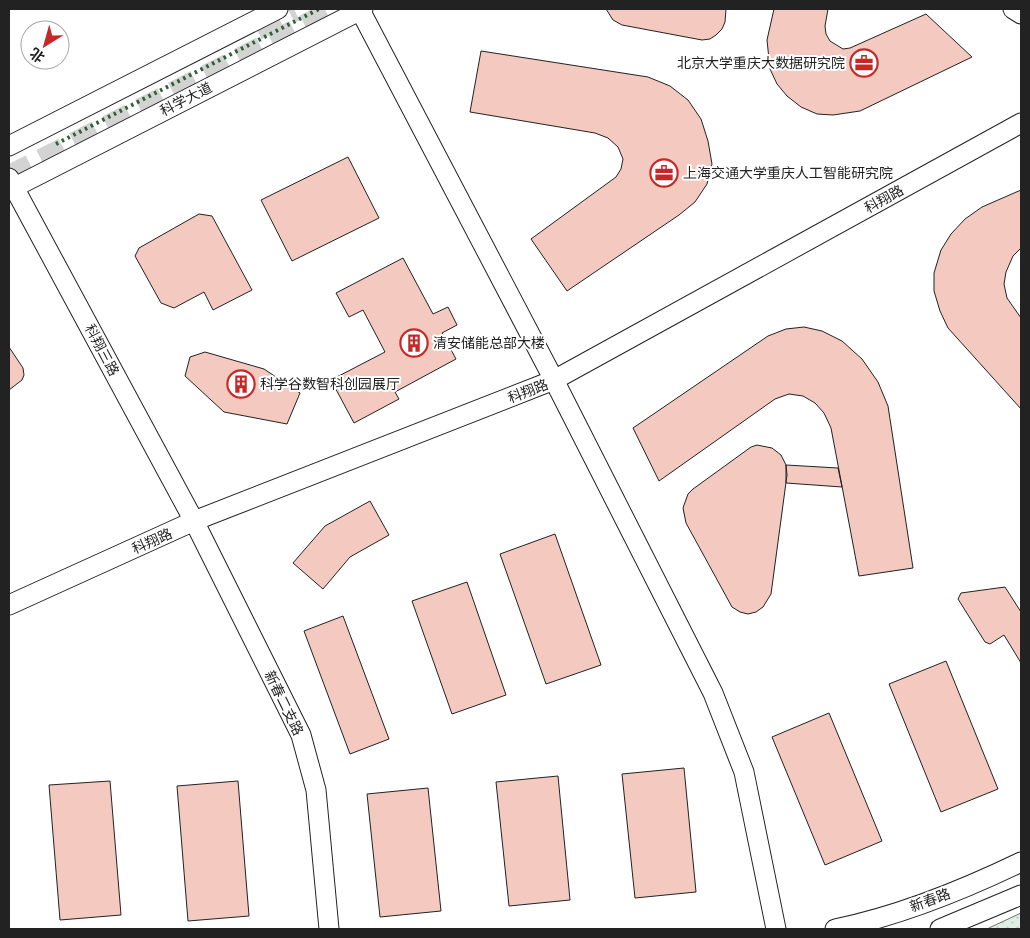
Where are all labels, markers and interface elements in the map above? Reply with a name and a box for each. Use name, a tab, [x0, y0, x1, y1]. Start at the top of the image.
north arrow	[20, 20, 70, 70]
text: 北	[27, 44, 48, 66]
office icon: 北京大学重庆大数据研究院	[849, 48, 879, 78]
place label: 北京大学重庆大数据研究院	[677, 55, 845, 72]
street label: 科学大道	[157, 79, 215, 120]
office icon: 上海交通大学重庆人工智能研究院	[649, 158, 679, 188]
place label: 上海交通大学重庆人工智能研究院	[683, 165, 893, 182]
street label: 科翔路	[862, 182, 907, 217]
street label: 科翔三路	[81, 322, 122, 379]
building icon: 清安储能总部大楼	[399, 328, 429, 358]
place label: 清安储能总部大楼	[433, 335, 545, 352]
building icon: 科学谷数智科创园展厅	[226, 369, 256, 399]
place label: 科学谷数智科创园展厅	[260, 376, 400, 393]
street label: 科翔路	[506, 376, 551, 407]
street label: 科翔路	[130, 525, 175, 558]
street label: 新春二支路	[261, 668, 307, 738]
street label: 新春路	[908, 885, 953, 916]

